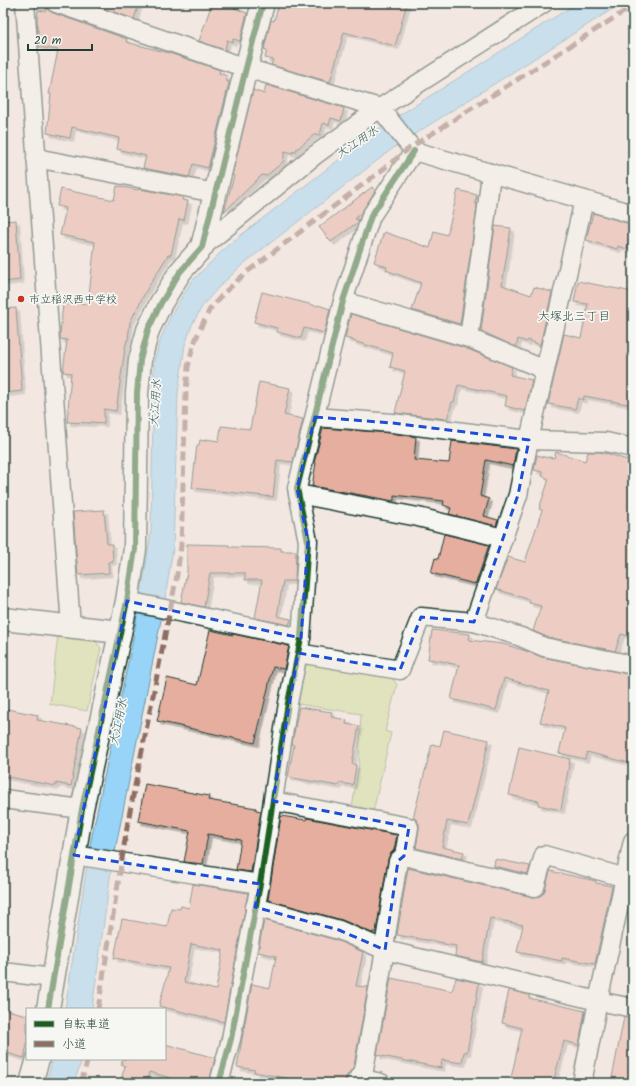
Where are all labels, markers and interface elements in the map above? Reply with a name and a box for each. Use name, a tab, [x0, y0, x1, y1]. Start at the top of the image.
scale bar	[28, 26, 92, 52]
text: 20 m	[34, 31, 62, 50]
water label: 大江用水	[332, 121, 382, 164]
place label: 市立稲沢西中学校	[29, 291, 117, 309]
marker: 市立稲沢西中学校	[16, 294, 26, 304]
district label: 大塚北三丁目	[538, 307, 610, 326]
water label: 大江用水	[144, 378, 167, 428]
water label: 大江用水	[104, 697, 133, 748]
legend	[26, 1008, 166, 1060]
text: 自転車道	[62, 1015, 110, 1034]
text: 小道	[62, 1035, 86, 1054]

